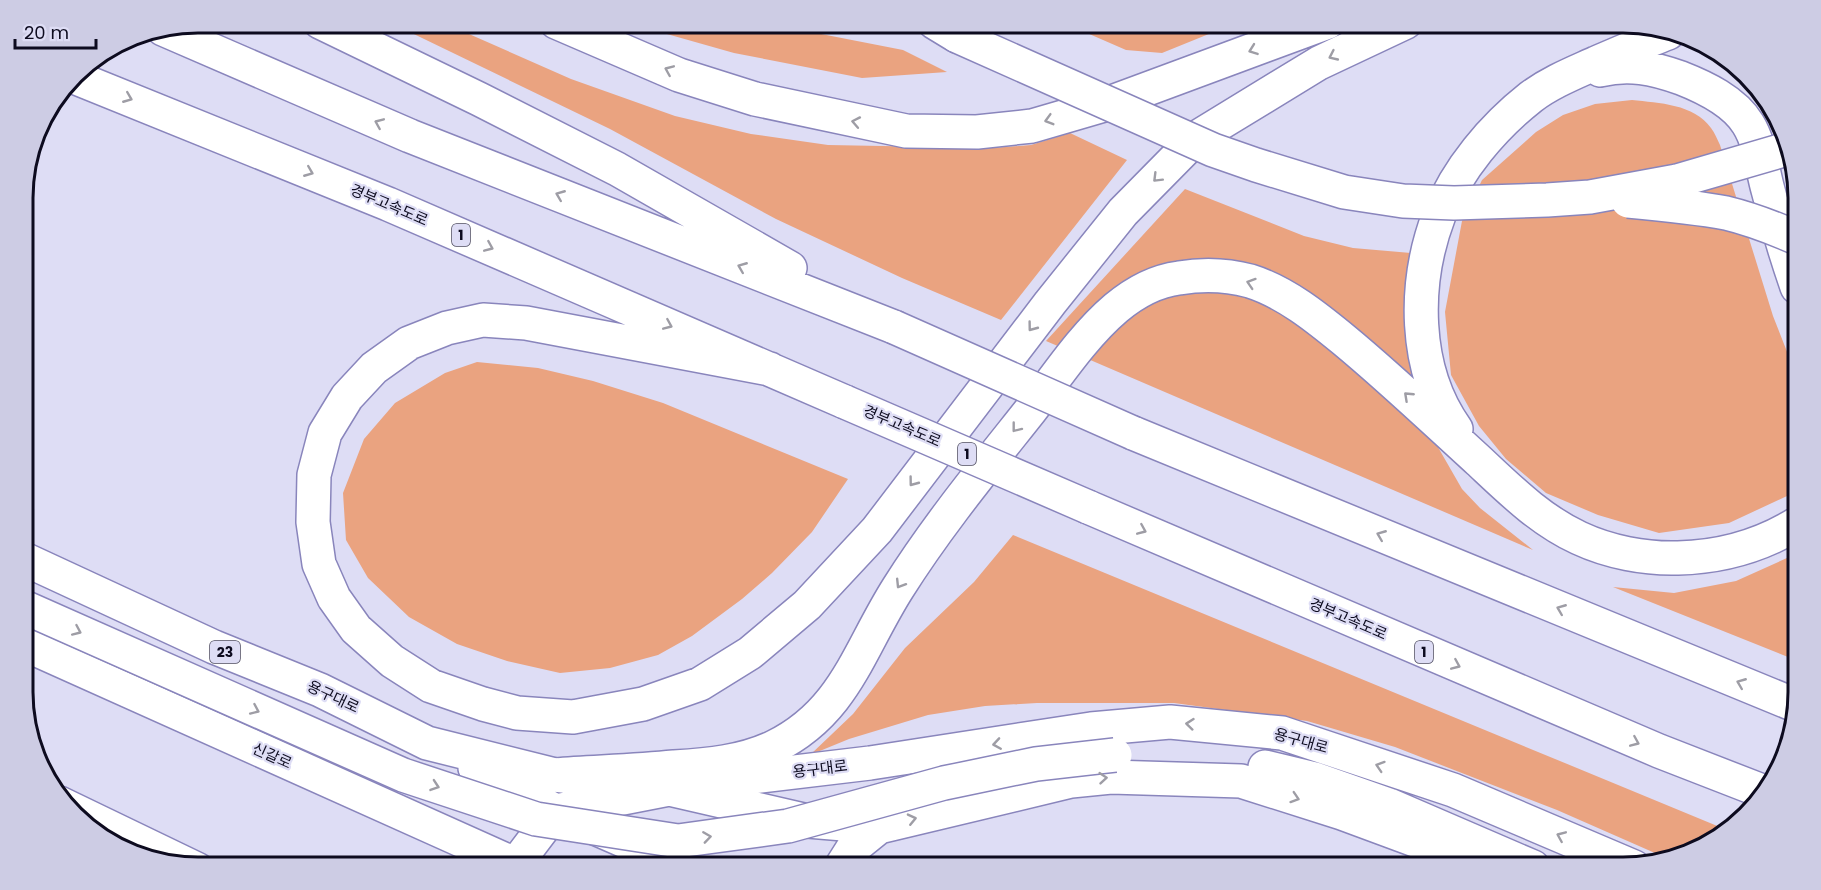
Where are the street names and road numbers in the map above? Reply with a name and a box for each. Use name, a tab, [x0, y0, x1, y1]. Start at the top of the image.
street label: 경부고속도로	[347, 179, 431, 230]
road number: 1	[452, 224, 470, 246]
street label: 경부고속도로	[860, 400, 944, 451]
road number: 1	[958, 443, 976, 465]
street label: 경부고속도로	[1306, 593, 1390, 644]
road number: 23	[210, 641, 240, 663]
road number: 1	[1415, 641, 1433, 663]
street label: 용구대로	[304, 675, 363, 718]
street label: 용구대로	[1272, 723, 1331, 758]
street label: 신갈로	[249, 738, 295, 774]
street label: 용구대로	[791, 755, 849, 782]

